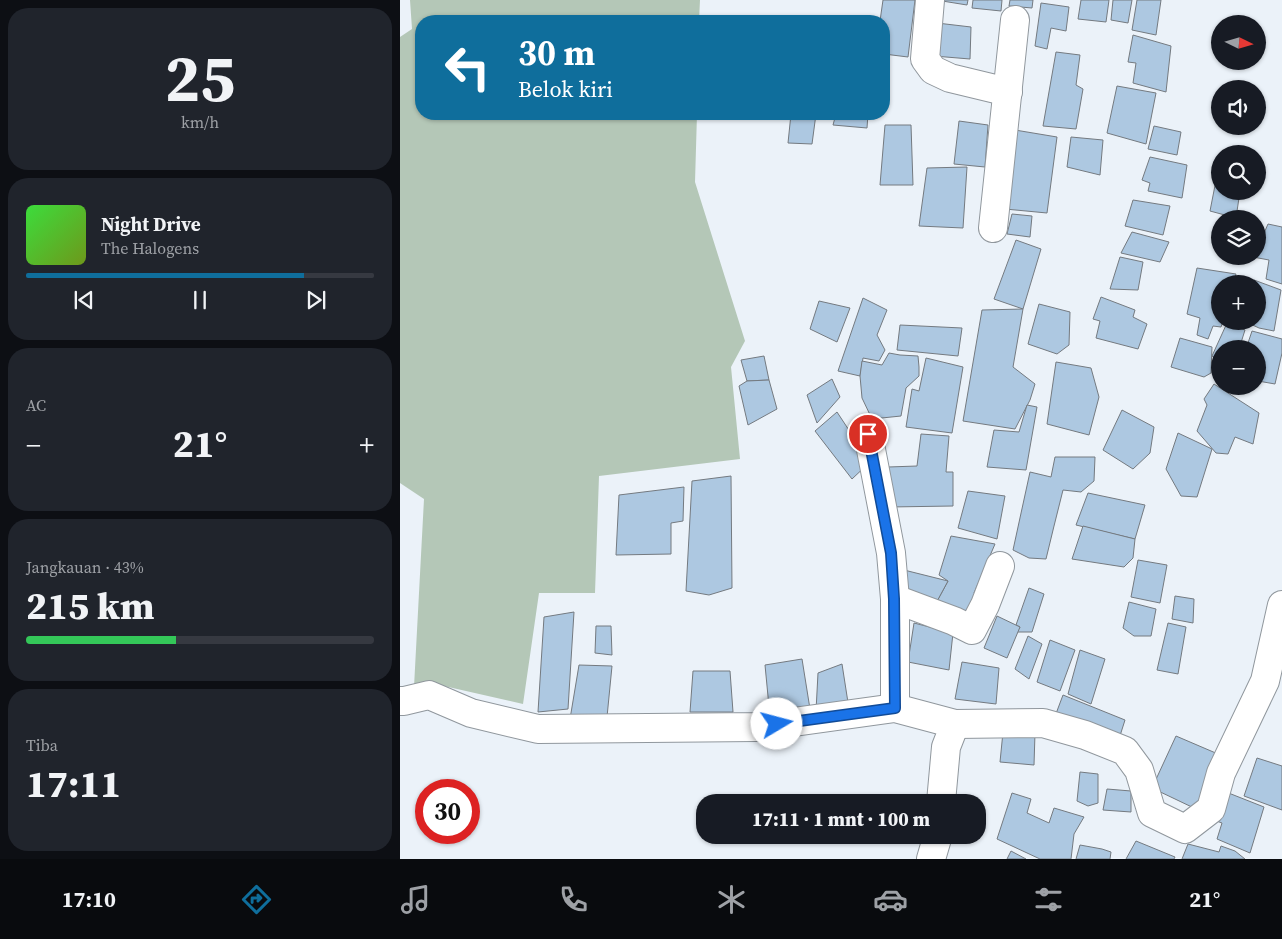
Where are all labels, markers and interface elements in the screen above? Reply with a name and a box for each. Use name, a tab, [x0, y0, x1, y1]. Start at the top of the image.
north arrow	[1211, 15, 1266, 70]
map controls	[1211, 15, 1266, 395]
text: 30 m	[518, 29, 595, 77]
text: 25	[165, 34, 235, 123]
icon: left	[435, 35, 500, 100]
text: Belok kiri	[518, 74, 613, 104]
button: sound	[1211, 80, 1266, 135]
text: km/h	[181, 111, 219, 133]
button: search	[1211, 145, 1266, 200]
button: layers	[1211, 210, 1266, 265]
text: Night Drive	[101, 211, 201, 237]
text: The Halogens	[101, 237, 199, 259]
button: +	[1211, 275, 1266, 330]
icon: previous	[70, 286, 98, 314]
icon: pause	[186, 286, 214, 314]
icon: next	[302, 286, 330, 314]
button: −	[1211, 340, 1266, 395]
text: AC	[26, 394, 46, 416]
pin	[847, 413, 889, 455]
text: 21°	[173, 418, 227, 470]
icon: arrive	[854, 420, 882, 448]
text: −	[26, 426, 41, 464]
text: +	[359, 426, 374, 464]
text: Jangkauan · 43%	[26, 556, 144, 578]
text: 215 km	[26, 580, 154, 632]
position arrow	[750, 697, 802, 749]
text: Tiba	[26, 734, 58, 756]
text: 17:11	[26, 758, 121, 810]
speed limit sign: 30	[415, 779, 480, 844]
text: 17:11 · 1 mnt · 100 m	[752, 806, 930, 832]
icon: directions	[239, 882, 274, 917]
icon: music	[398, 882, 433, 917]
icon: phone	[556, 882, 591, 917]
icon: climate	[714, 882, 749, 917]
icon: car	[873, 882, 908, 917]
icon: filters	[1031, 882, 1066, 917]
text: 17:10	[62, 884, 116, 914]
text: 21°	[1189, 884, 1220, 914]

